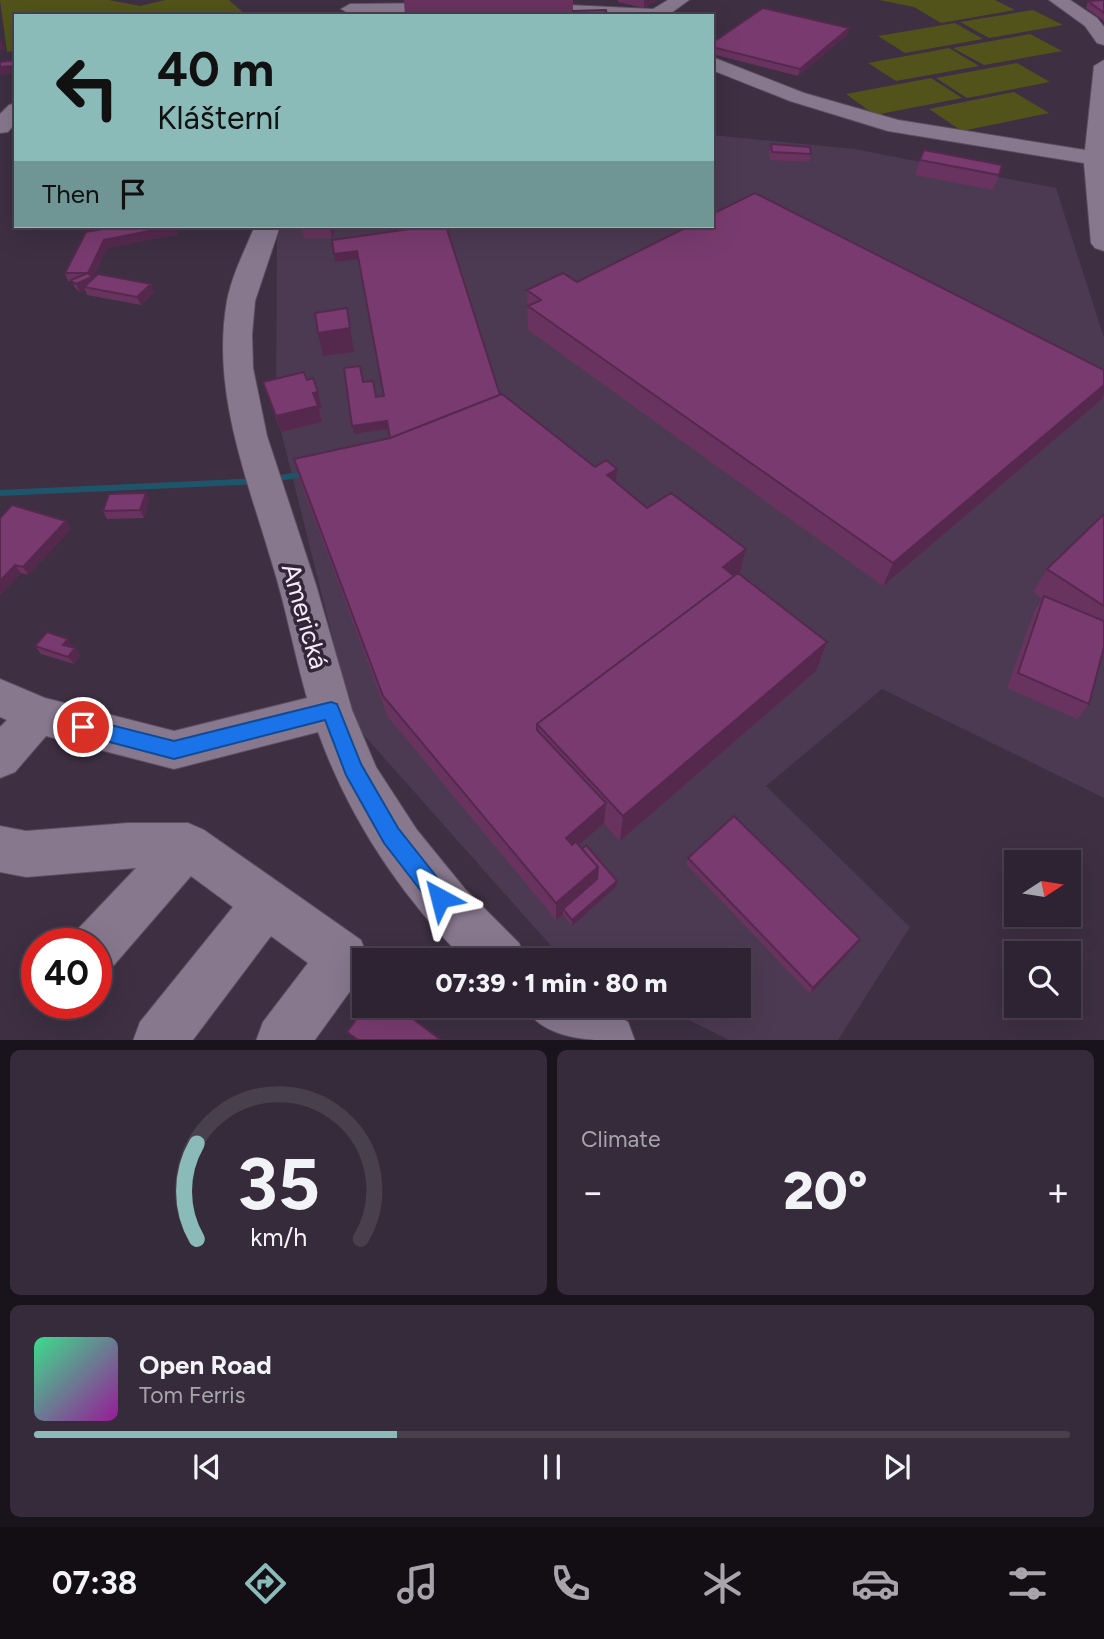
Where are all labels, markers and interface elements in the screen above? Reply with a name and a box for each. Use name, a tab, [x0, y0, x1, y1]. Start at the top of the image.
text: 40 m	[157, 39, 274, 98]
icon: left	[42, 42, 133, 133]
text: Klášterní	[157, 99, 280, 137]
icon: arrive	[114, 175, 152, 213]
text: Then	[42, 178, 100, 210]
street label: Americká	[275, 560, 335, 672]
pin	[53, 697, 113, 757]
icon: arrive	[64, 708, 102, 746]
north arrow	[1004, 850, 1082, 928]
map controls	[1004, 850, 1081, 1018]
position arrow	[403, 861, 477, 935]
speed limit sign: 40	[21, 928, 112, 1019]
button: search	[1004, 941, 1081, 1018]
text: 07:39 · 1 min · 80 m	[436, 967, 667, 999]
text: Climate	[581, 1125, 660, 1153]
text: 35	[237, 1140, 320, 1227]
text: 20°	[783, 1160, 868, 1222]
text: −	[581, 1169, 605, 1215]
text: +	[1046, 1169, 1070, 1215]
text: km/h	[250, 1221, 307, 1251]
text: Open Road	[139, 1349, 272, 1381]
text: Tom Ferris	[139, 1381, 245, 1409]
icon: previous	[188, 1448, 226, 1486]
icon: pause	[533, 1448, 571, 1486]
icon: next	[878, 1448, 916, 1486]
icon: directions	[241, 1559, 290, 1608]
icon: music	[393, 1559, 442, 1608]
icon: phone	[546, 1559, 595, 1608]
icon: climate	[698, 1559, 747, 1608]
icon: car	[851, 1559, 900, 1608]
icon: filters	[1003, 1559, 1052, 1608]
text: 07:38	[52, 1564, 137, 1602]

